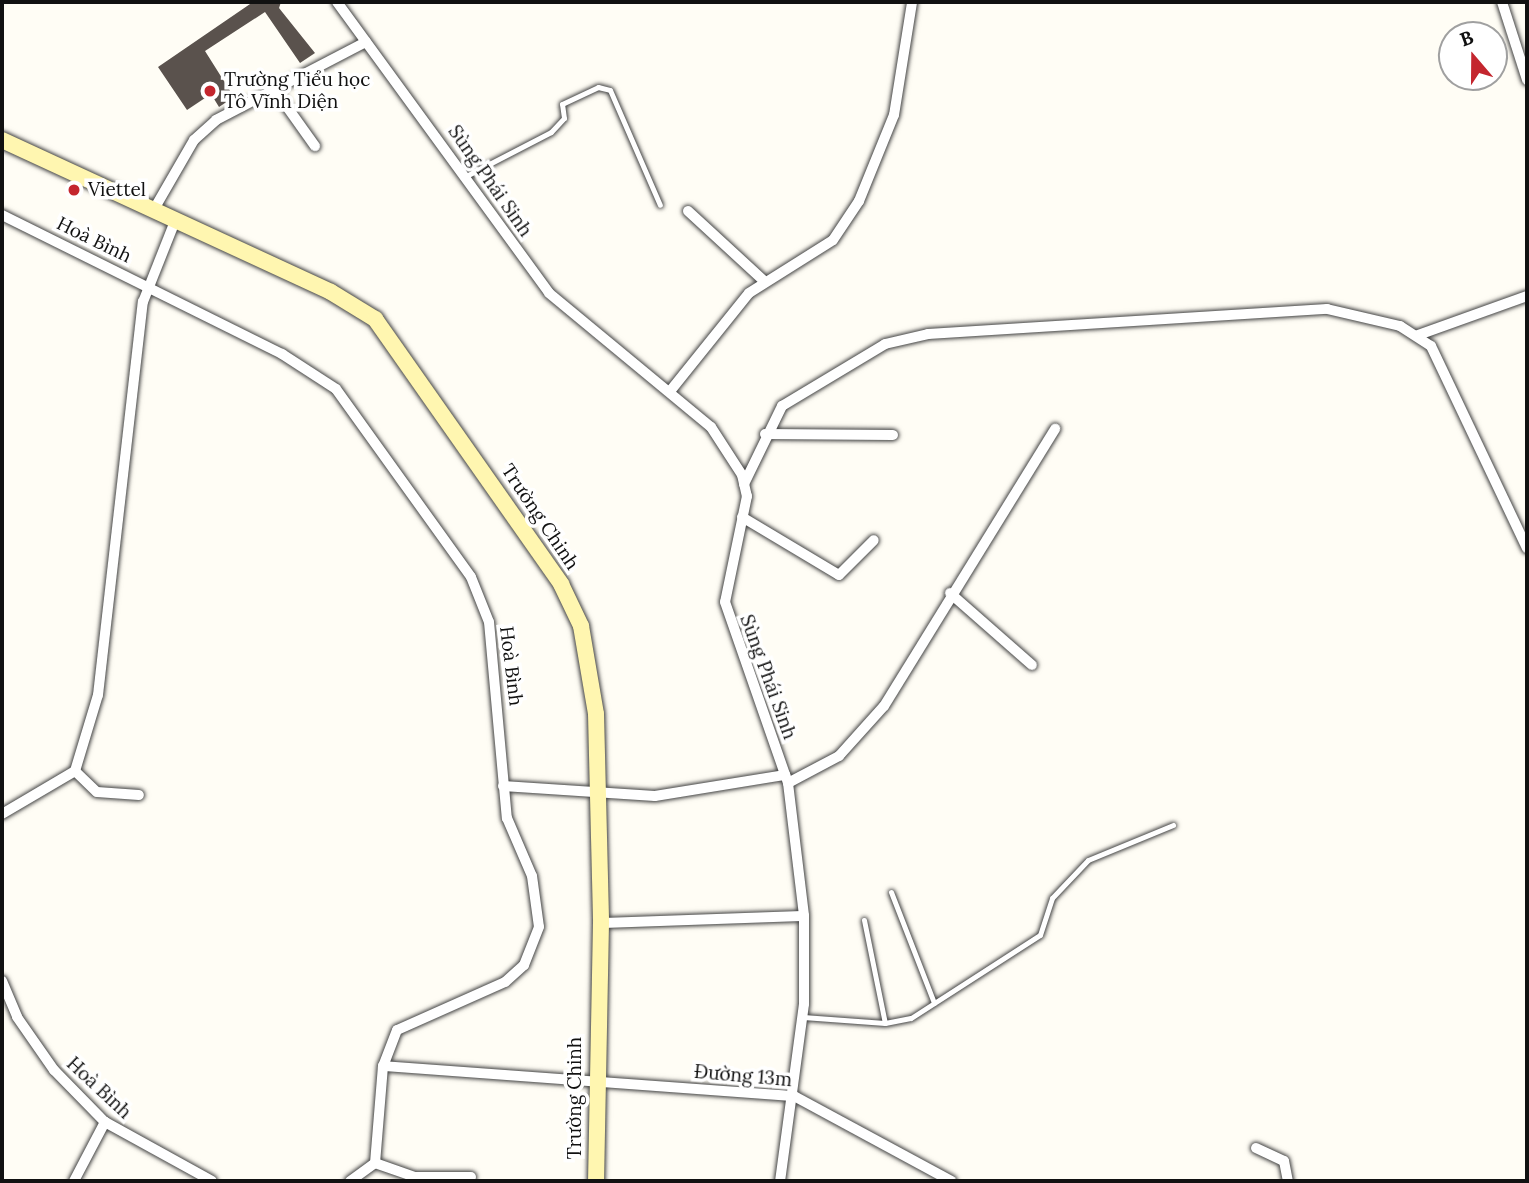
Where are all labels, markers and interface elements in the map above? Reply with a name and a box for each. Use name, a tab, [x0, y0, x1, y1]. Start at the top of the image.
north arrow	[1438, 21, 1508, 91]
text: B	[1456, 25, 1477, 52]
place label: Trường Tiểu học Tô Vĩnh Diện	[224, 69, 370, 113]
marker: Trường Tiểu học Tô Vĩnh Diện	[202, 83, 218, 99]
street label: Sùng Phái Sinh	[443, 121, 537, 241]
place label: Viettel	[88, 179, 146, 201]
marker: Viettel	[66, 182, 82, 198]
street label: Hoà Bình	[53, 212, 135, 268]
street label: Trường Chinh	[496, 460, 584, 574]
street label: Sùng Phái Sinh	[735, 612, 801, 742]
street label: Hoà Bình	[495, 625, 527, 707]
street label: Trường Chinh	[564, 1037, 586, 1159]
street label: Hoà Bình	[62, 1052, 136, 1124]
street label: Đường 13m	[693, 1060, 793, 1092]

